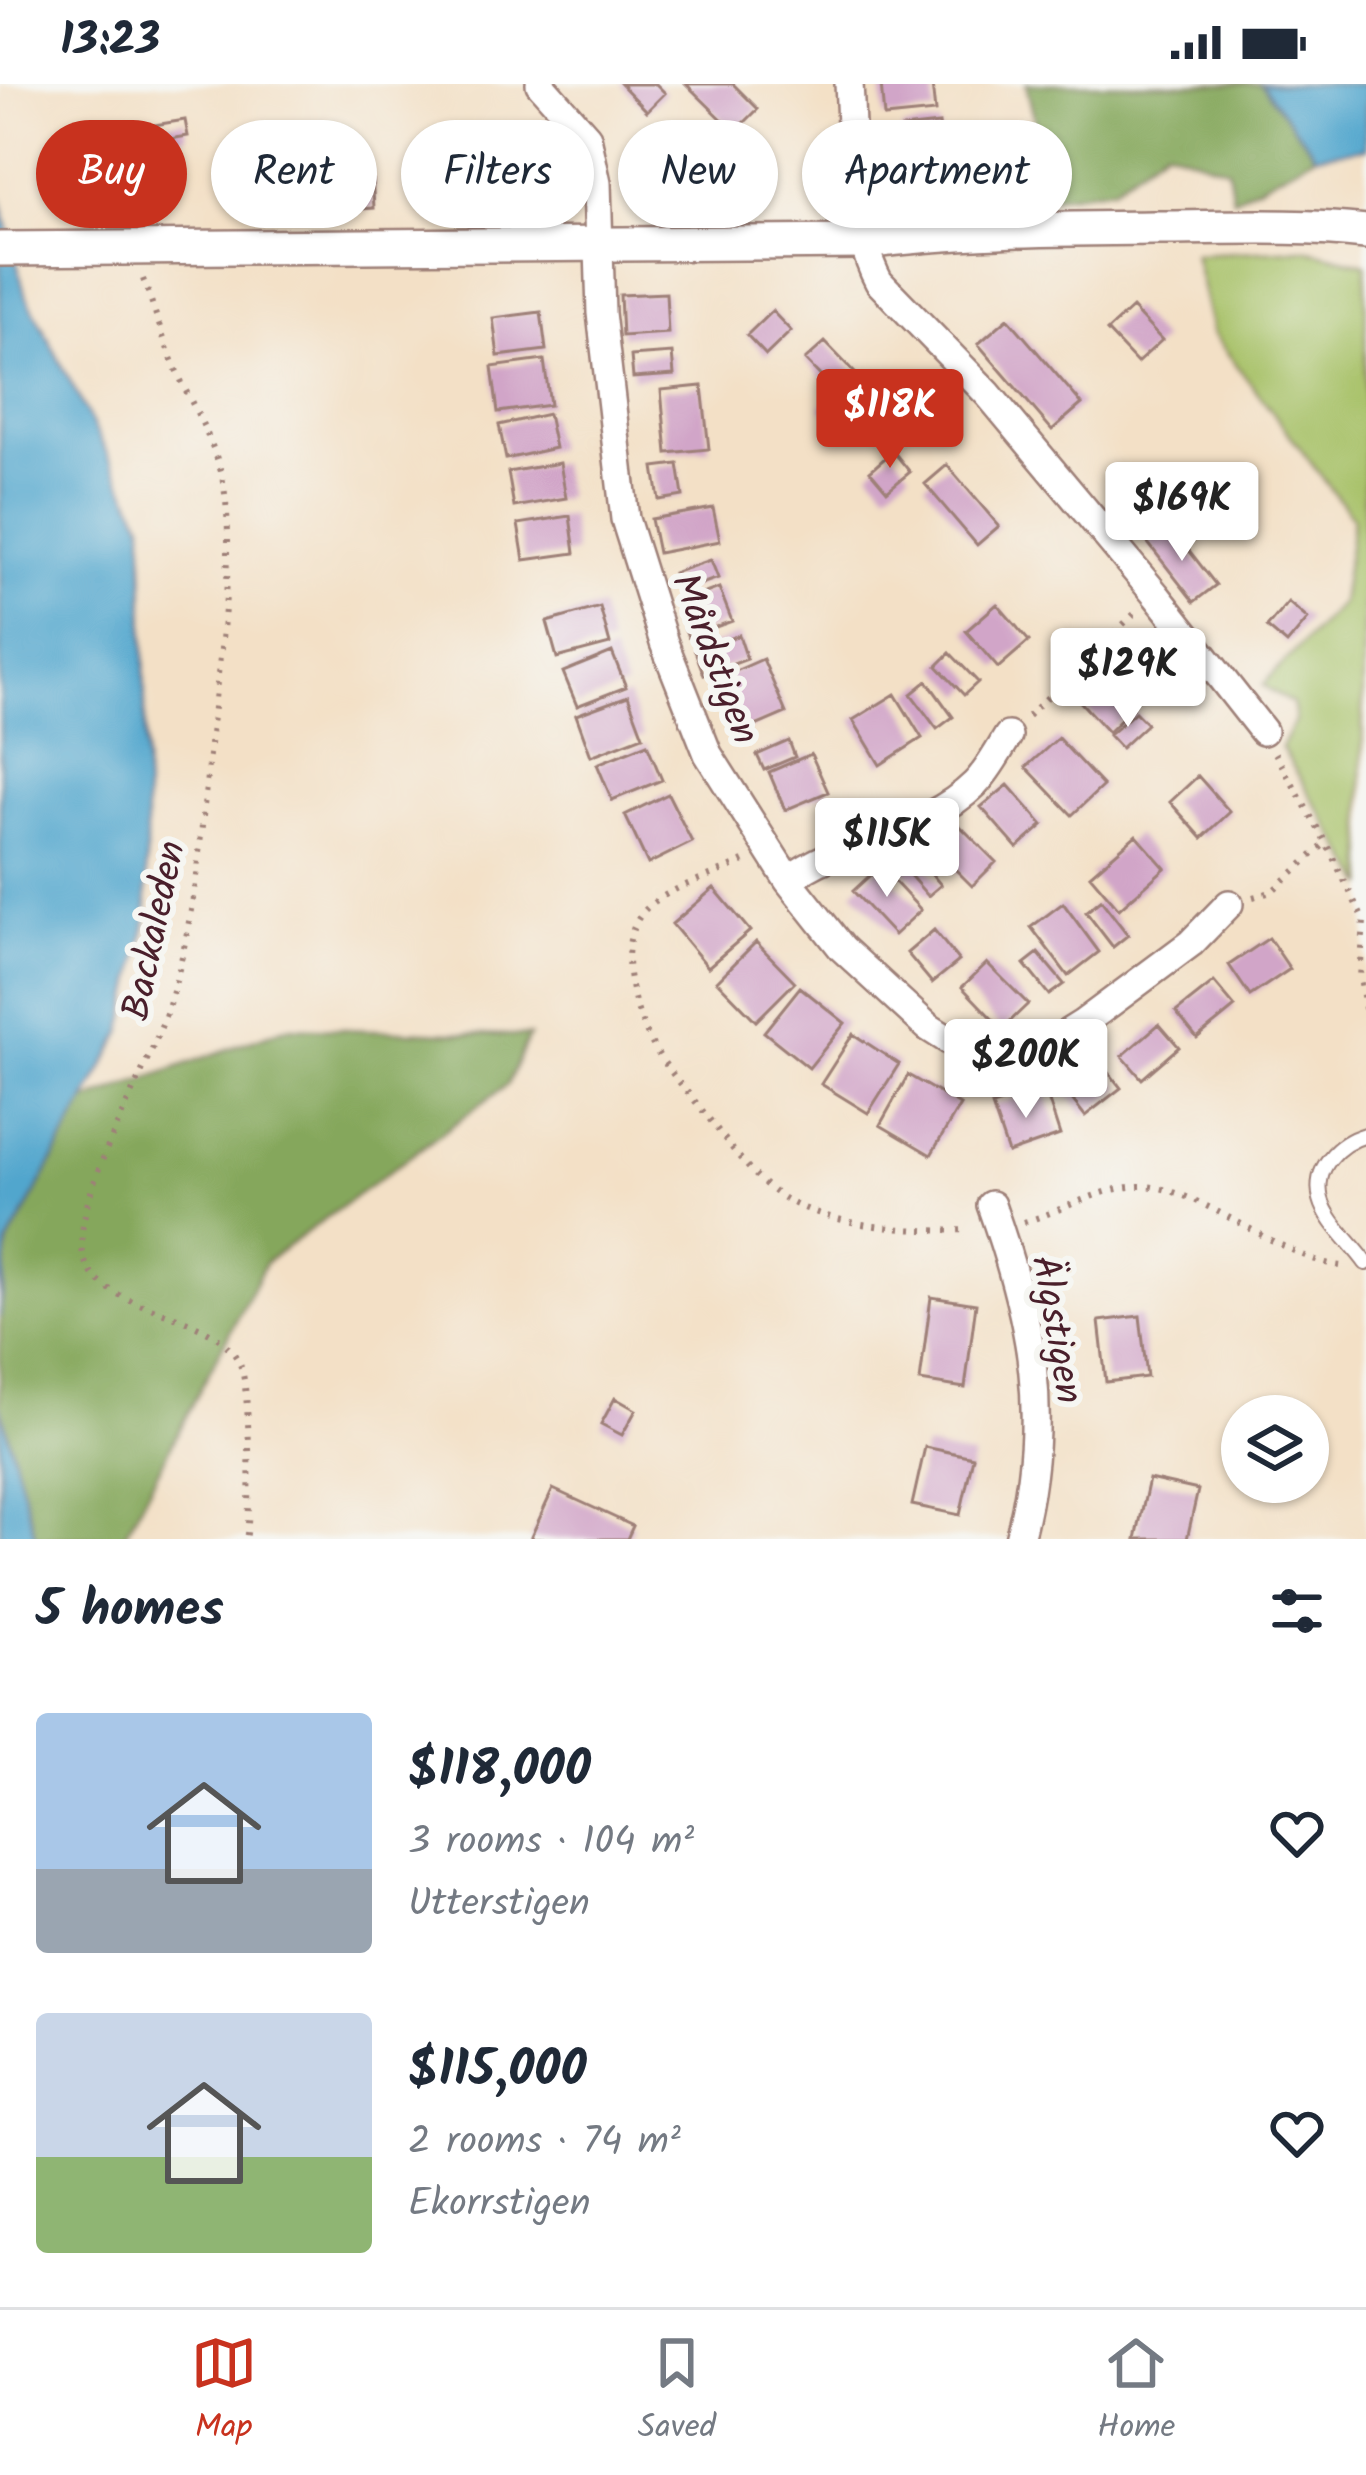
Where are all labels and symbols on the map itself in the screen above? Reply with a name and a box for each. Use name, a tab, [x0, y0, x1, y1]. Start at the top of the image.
pin: $118K	[806, 369, 974, 471]
pin: $169K	[1098, 462, 1266, 564]
street label: Mårdstigen	[652, 565, 774, 754]
pin: $129K	[1044, 628, 1212, 730]
pin: $115K	[803, 798, 971, 900]
street label: Backaleden	[107, 835, 205, 1026]
pin: $200K	[942, 1019, 1110, 1121]
street label: Älgstigen	[1012, 1251, 1099, 1409]

